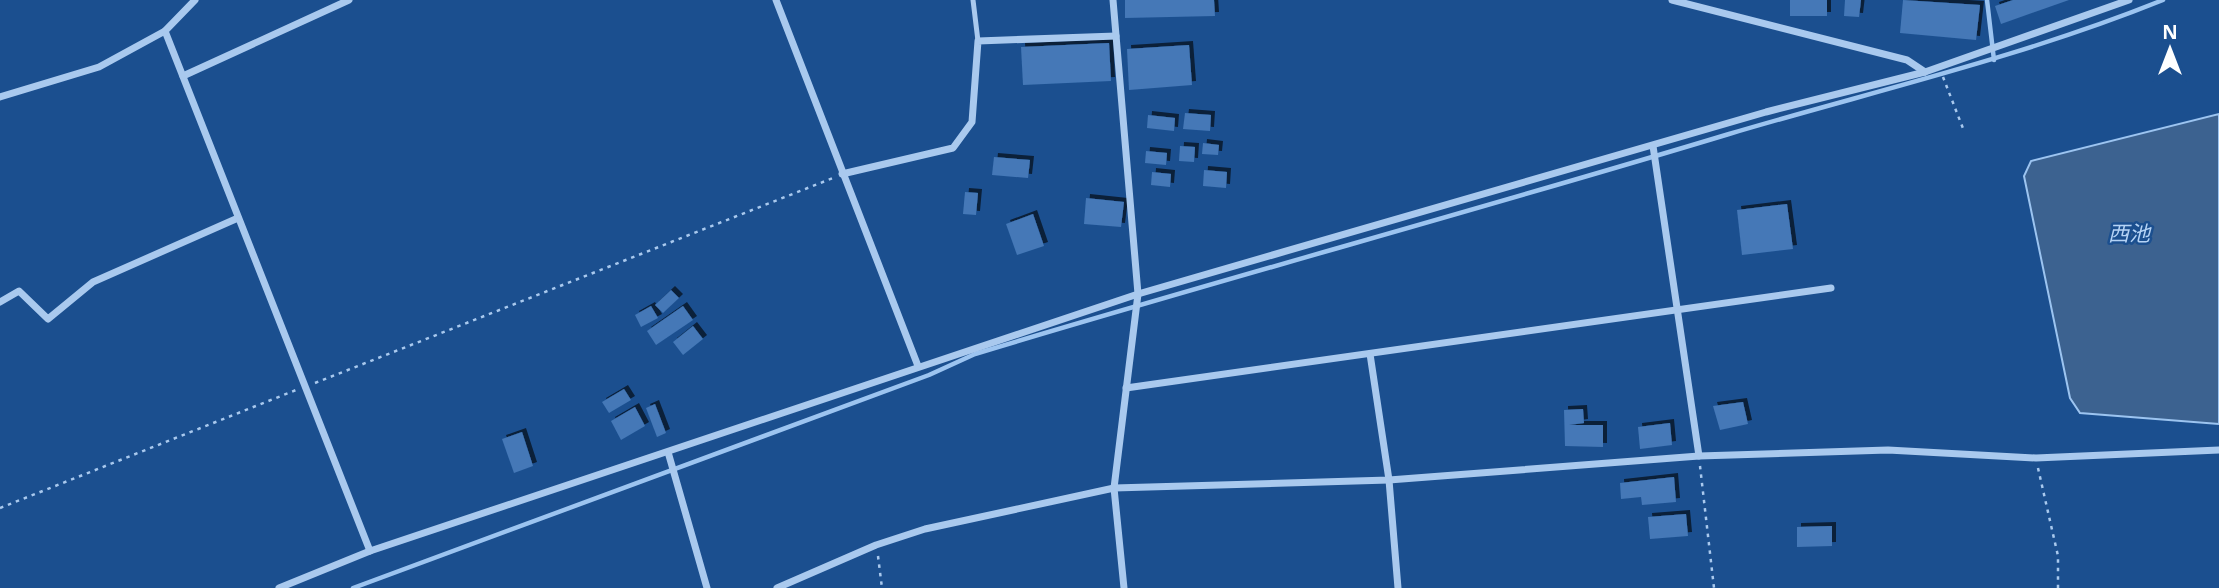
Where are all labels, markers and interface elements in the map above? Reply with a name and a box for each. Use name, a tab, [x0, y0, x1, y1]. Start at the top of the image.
north arrow	[2135, 14, 2205, 84]
text: N	[2162, 19, 2178, 45]
water label: 西池	[2108, 219, 2152, 247]

